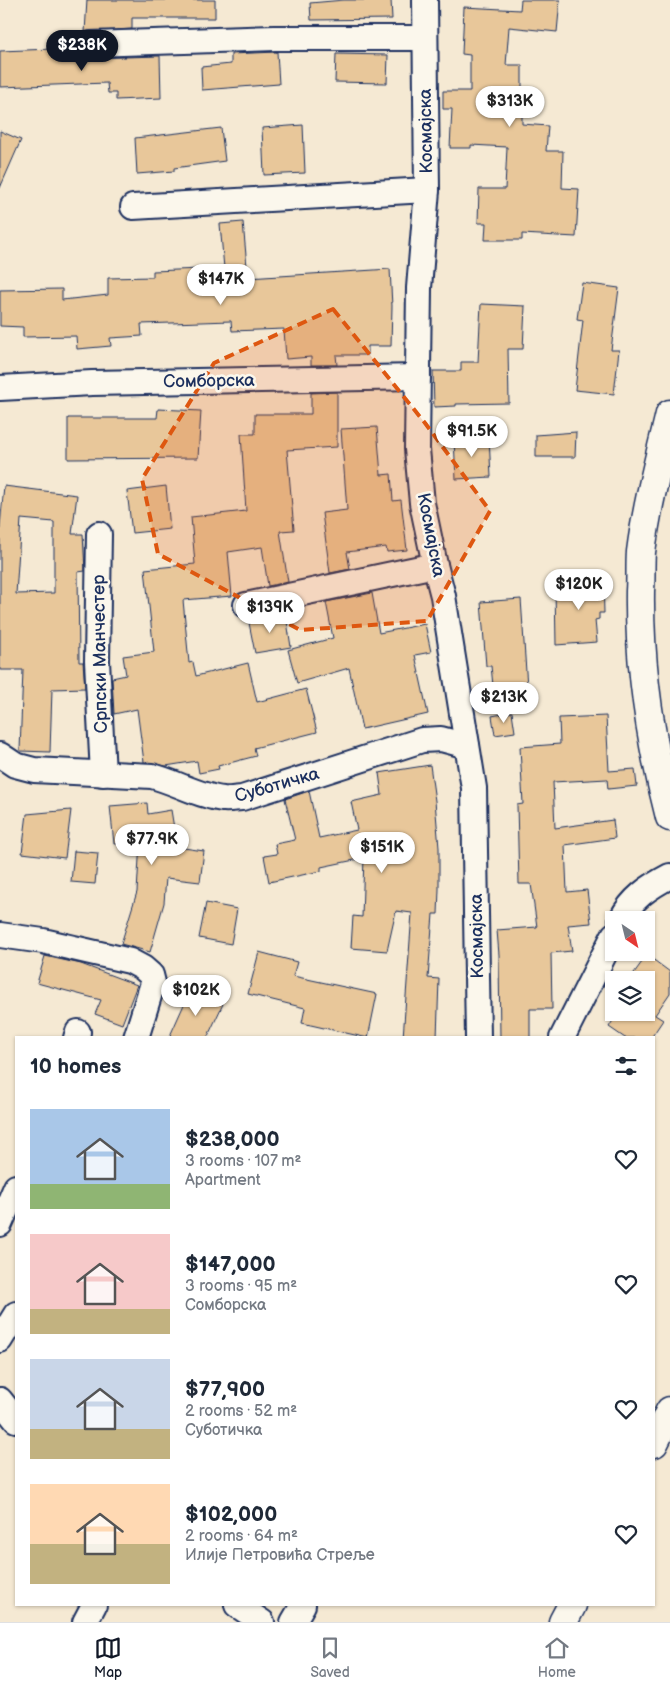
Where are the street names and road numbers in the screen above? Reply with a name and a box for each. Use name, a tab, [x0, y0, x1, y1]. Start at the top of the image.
street label: Космајска	[415, 88, 437, 174]
street label: Сомборска	[163, 370, 255, 392]
street label: Космајска	[413, 491, 450, 579]
street label: Српски Манчестер	[88, 574, 112, 734]
street label: Суботичка	[232, 763, 322, 807]
street label: Космајска	[466, 893, 488, 979]

